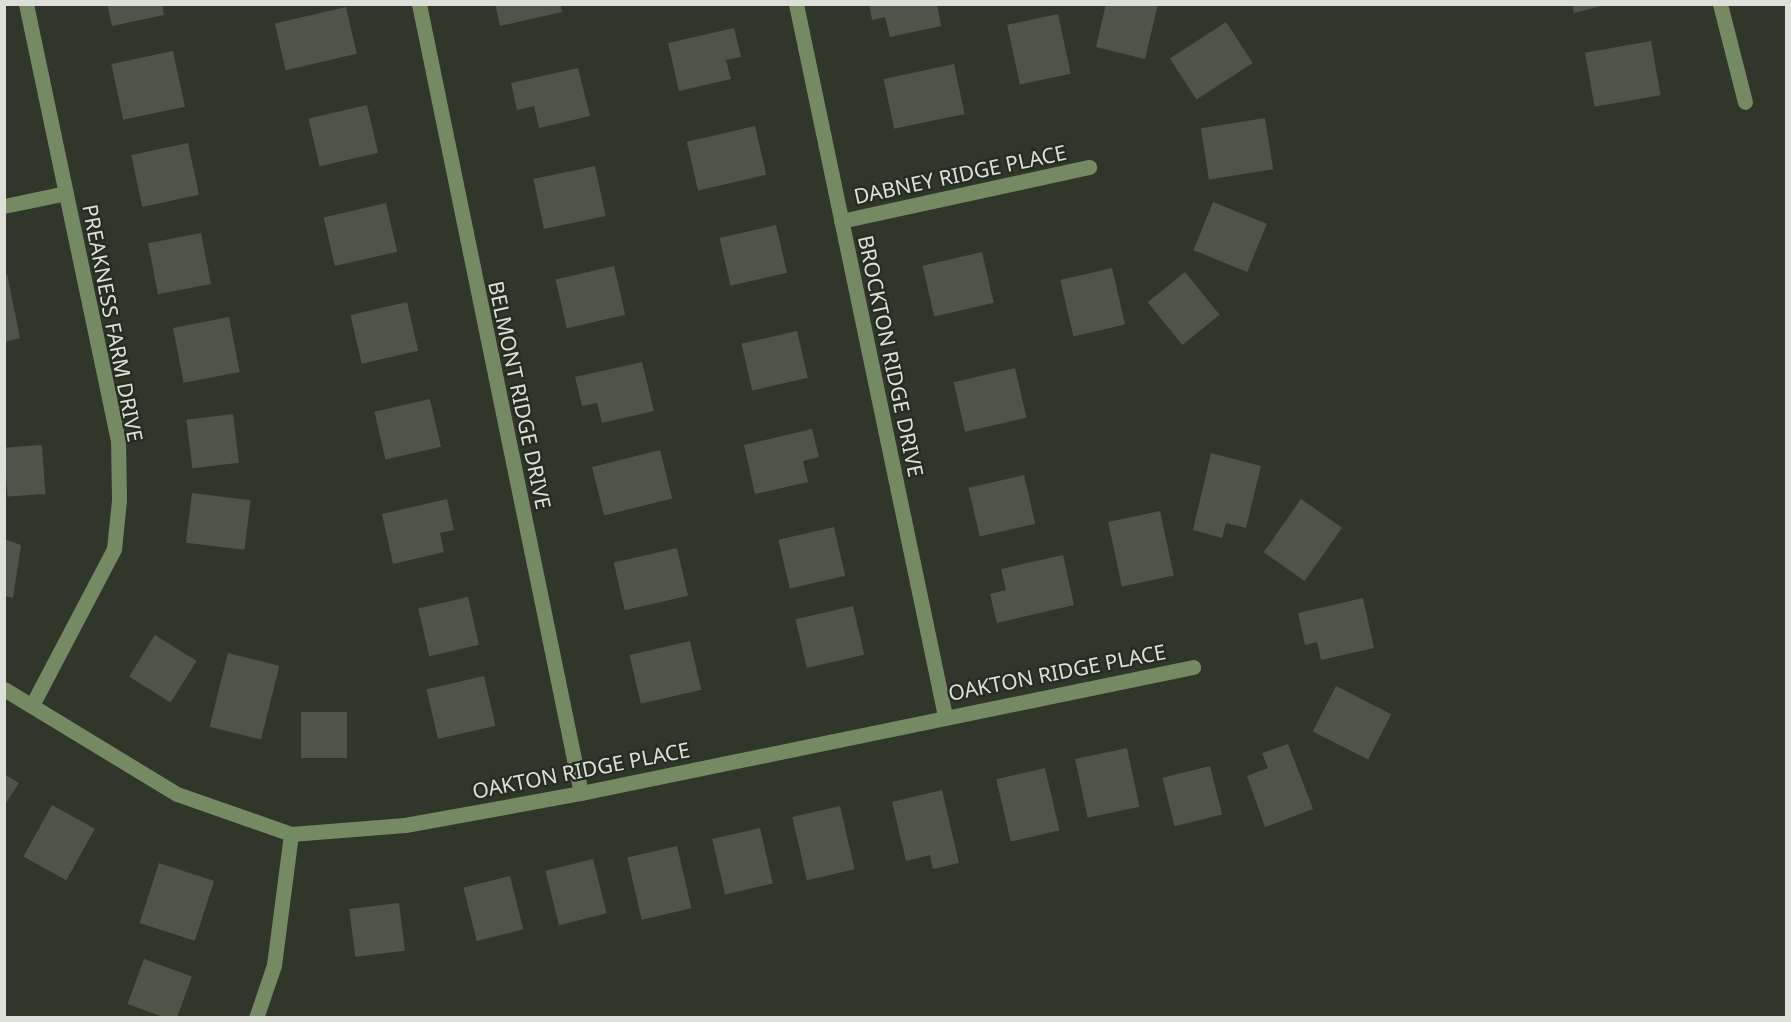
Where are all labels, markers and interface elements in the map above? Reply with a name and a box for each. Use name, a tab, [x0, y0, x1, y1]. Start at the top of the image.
street label: DABNEY RIDGE PLACE	[851, 139, 1069, 209]
street label: PREAKNESS FARM DRIVE	[78, 202, 148, 444]
street label: BROCKTON RIDGE DRIVE	[853, 233, 929, 479]
street label: BELMONT RIDGE DRIVE	[483, 279, 557, 511]
street label: OAKTON RIDGE PLACE	[946, 639, 1168, 705]
street label: OAKTON RIDGE PLACE	[470, 737, 692, 803]

